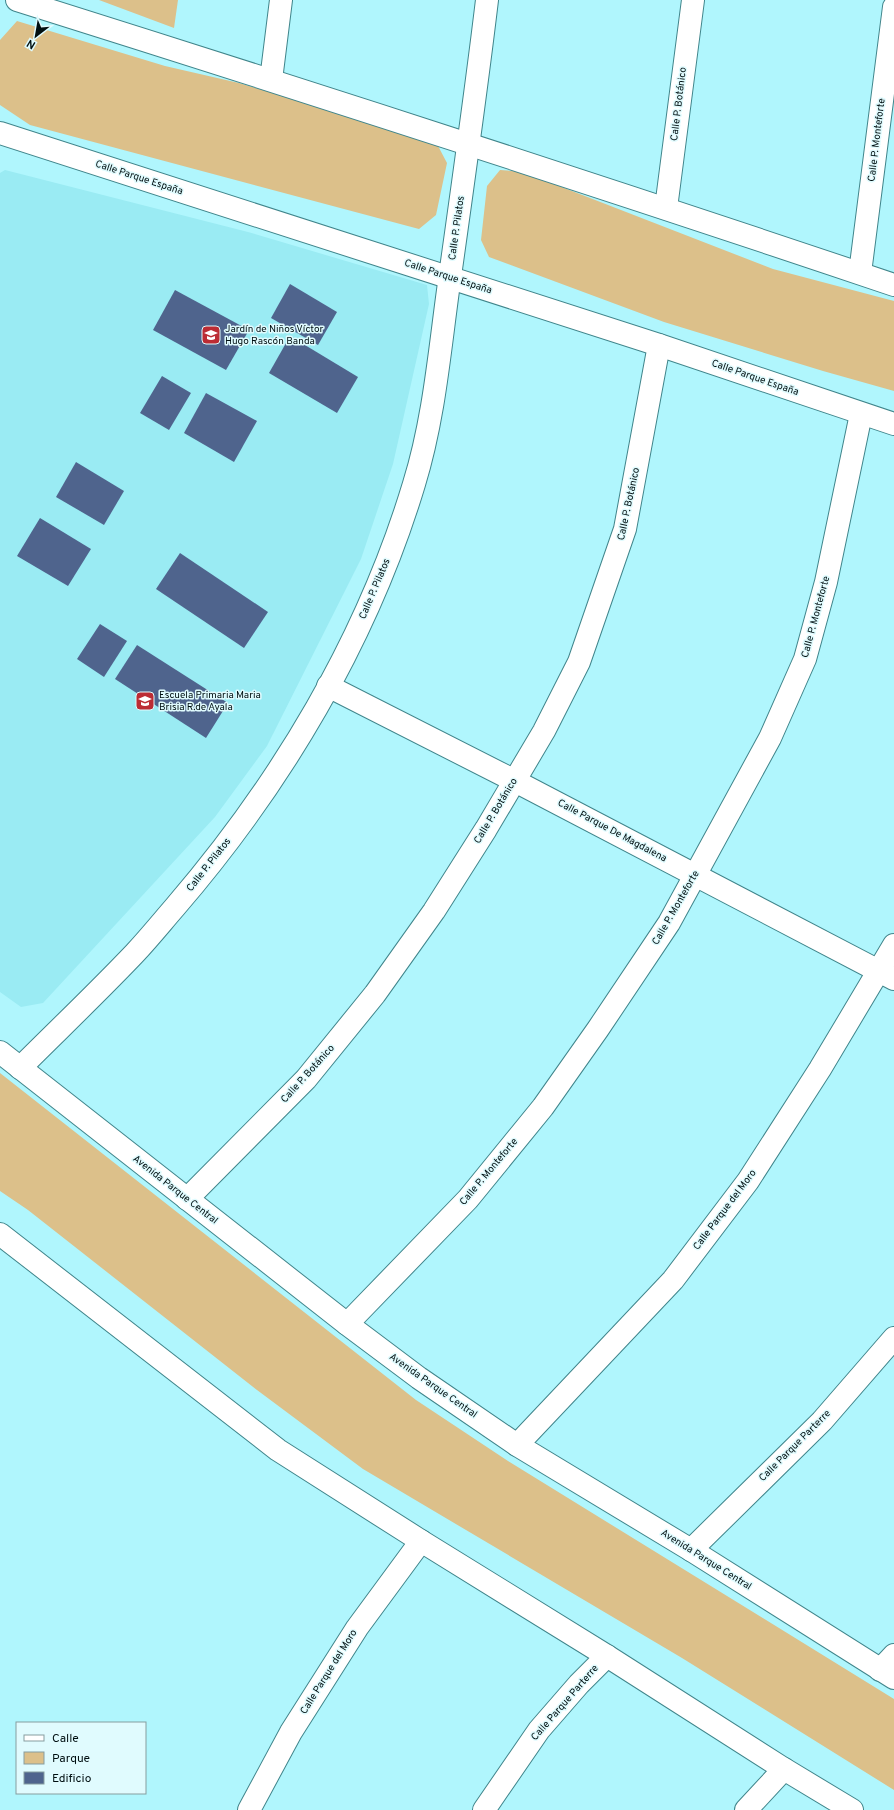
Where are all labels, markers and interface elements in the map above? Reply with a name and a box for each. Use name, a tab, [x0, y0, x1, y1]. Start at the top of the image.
north arrow	[16, 16, 56, 56]
text: N	[24, 36, 38, 52]
street label: Calle P. Botánico	[668, 66, 690, 142]
street label: Calle P. Monteforte	[865, 98, 889, 182]
street label: Calle Parque España	[94, 158, 184, 198]
street label: Calle P. Pilatos	[446, 195, 468, 261]
street label: Calle Parque España	[403, 257, 493, 297]
place label: Jardín de Niños Víctor Hugo Rascón Banda	[225, 323, 324, 348]
school or university icon: Jardín de Niños Víctor Hugo Rascón Banda	[200, 324, 222, 346]
street label: Calle Parque España	[710, 357, 800, 399]
street label: Calle P. Botánico	[615, 466, 643, 542]
street label: Calle P. Pilatos	[356, 556, 394, 621]
street label: Calle P. Monteforte	[799, 575, 833, 659]
place label: Escuela Primaria Maria Brisia R.de Ayala	[159, 689, 261, 714]
school or university icon: Escuela Primaria Maria Brisia R.de Ayala	[134, 690, 156, 712]
street label: Calle P. Botánico	[471, 775, 521, 846]
street label: Calle Parque De Magdalena	[555, 797, 669, 865]
street label: Calle P. Pilatos	[184, 835, 234, 895]
street label: Calle P. Monteforte	[649, 868, 703, 948]
street label: Calle P. Botánico	[278, 1042, 338, 1106]
street label: Calle P. Monteforte	[457, 1136, 521, 1208]
street label: Avenida Parque Central	[130, 1153, 220, 1227]
street label: Calle Parque del Moro	[690, 1167, 760, 1253]
street label: Avenida Parque Central	[386, 1351, 480, 1421]
street label: Calle Parque Parterre	[756, 1407, 834, 1485]
street label: Avenida Parque Central	[658, 1527, 754, 1593]
street label: Calle Parque del Moro	[298, 1627, 361, 1717]
street label: Calle Parque Parterre	[528, 1662, 602, 1744]
legend	[16, 1722, 146, 1794]
text: Calle	[52, 1731, 79, 1747]
text: Parque	[52, 1751, 90, 1767]
text: Edificio	[52, 1771, 92, 1787]

